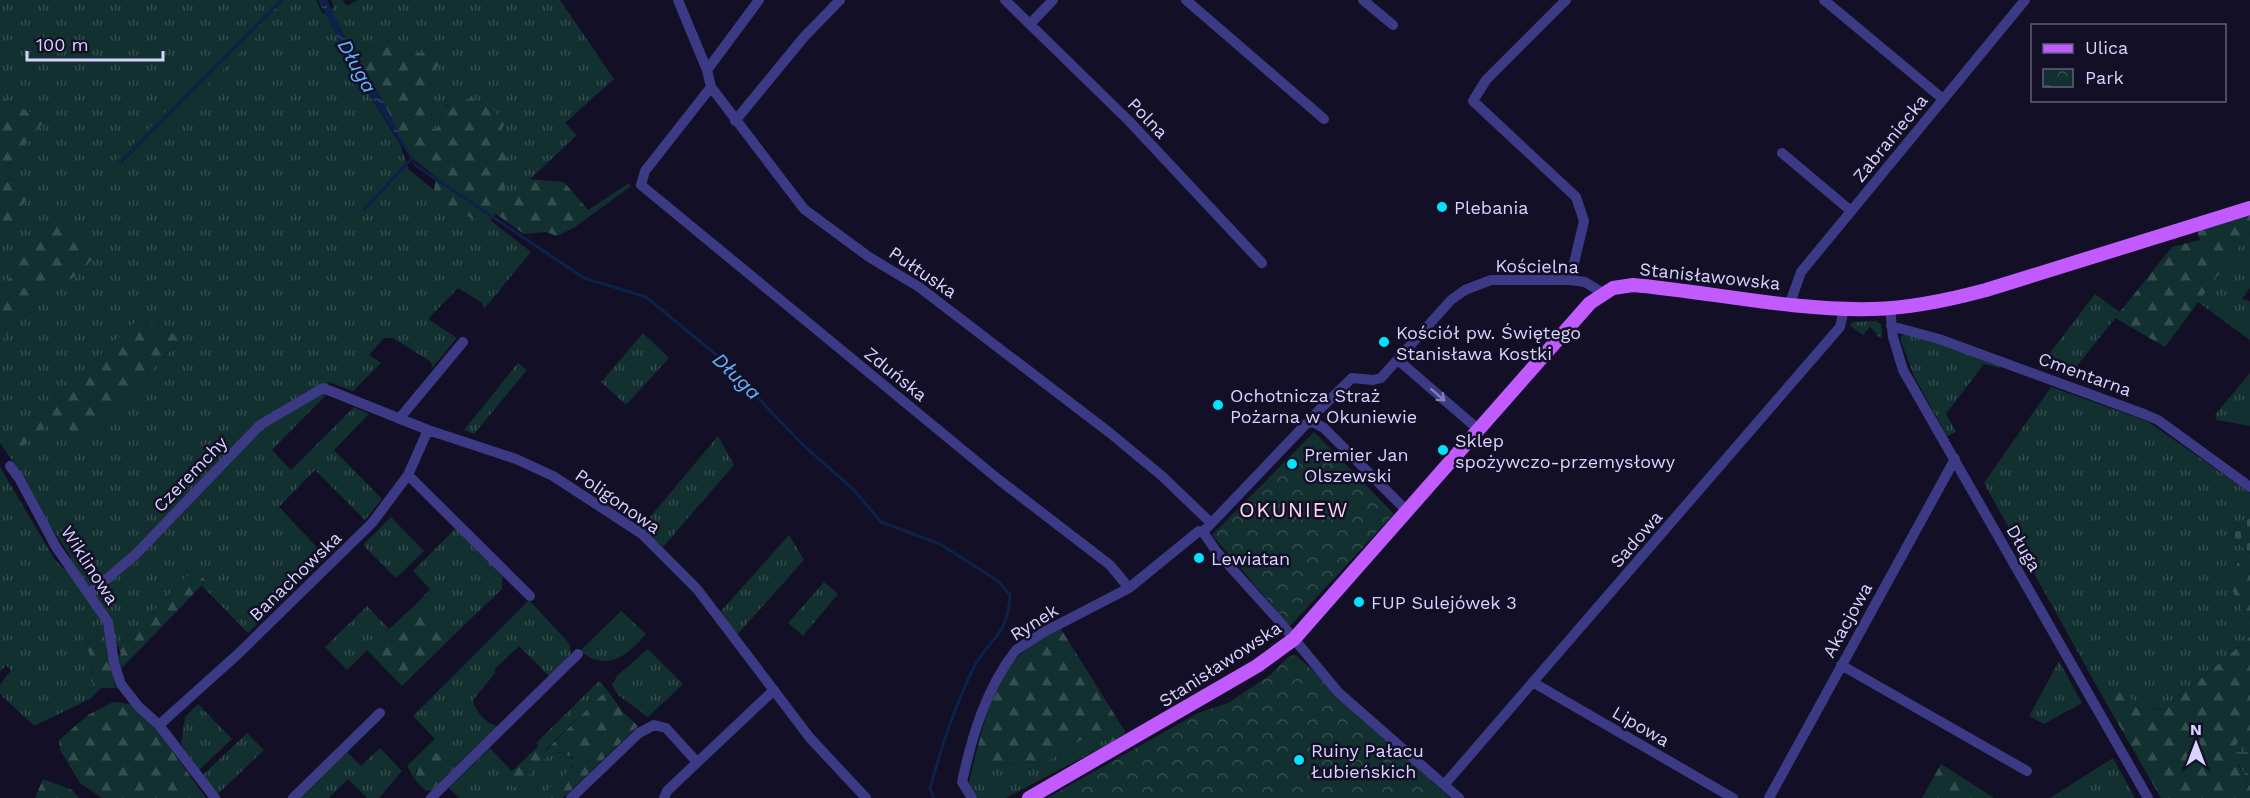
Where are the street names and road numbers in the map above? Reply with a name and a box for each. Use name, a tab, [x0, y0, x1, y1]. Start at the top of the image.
street label: Zabraniecka	[1848, 90, 1932, 186]
street label: Polna	[1124, 93, 1172, 143]
street label: Pułtuska	[885, 242, 961, 302]
street label: Kościelna	[1495, 255, 1579, 277]
street label: Stanisławowska	[1639, 258, 1781, 294]
street label: Zduńska	[861, 343, 931, 405]
street label: Cmentarna	[2036, 347, 2134, 401]
street label: Czeremchy	[149, 431, 232, 516]
street label: Poligonowa	[571, 464, 665, 538]
street label: Sadowa	[1606, 506, 1666, 572]
street label: Długa	[2002, 521, 2046, 575]
street label: Wiklinowa	[57, 522, 123, 608]
street label: Banachowska	[245, 527, 345, 625]
street label: Akacjowa	[1818, 579, 1876, 661]
street label: Rynek	[1006, 599, 1062, 645]
street label: Stanisławowska	[1155, 617, 1285, 711]
street label: Lipowa	[1609, 701, 1673, 751]

